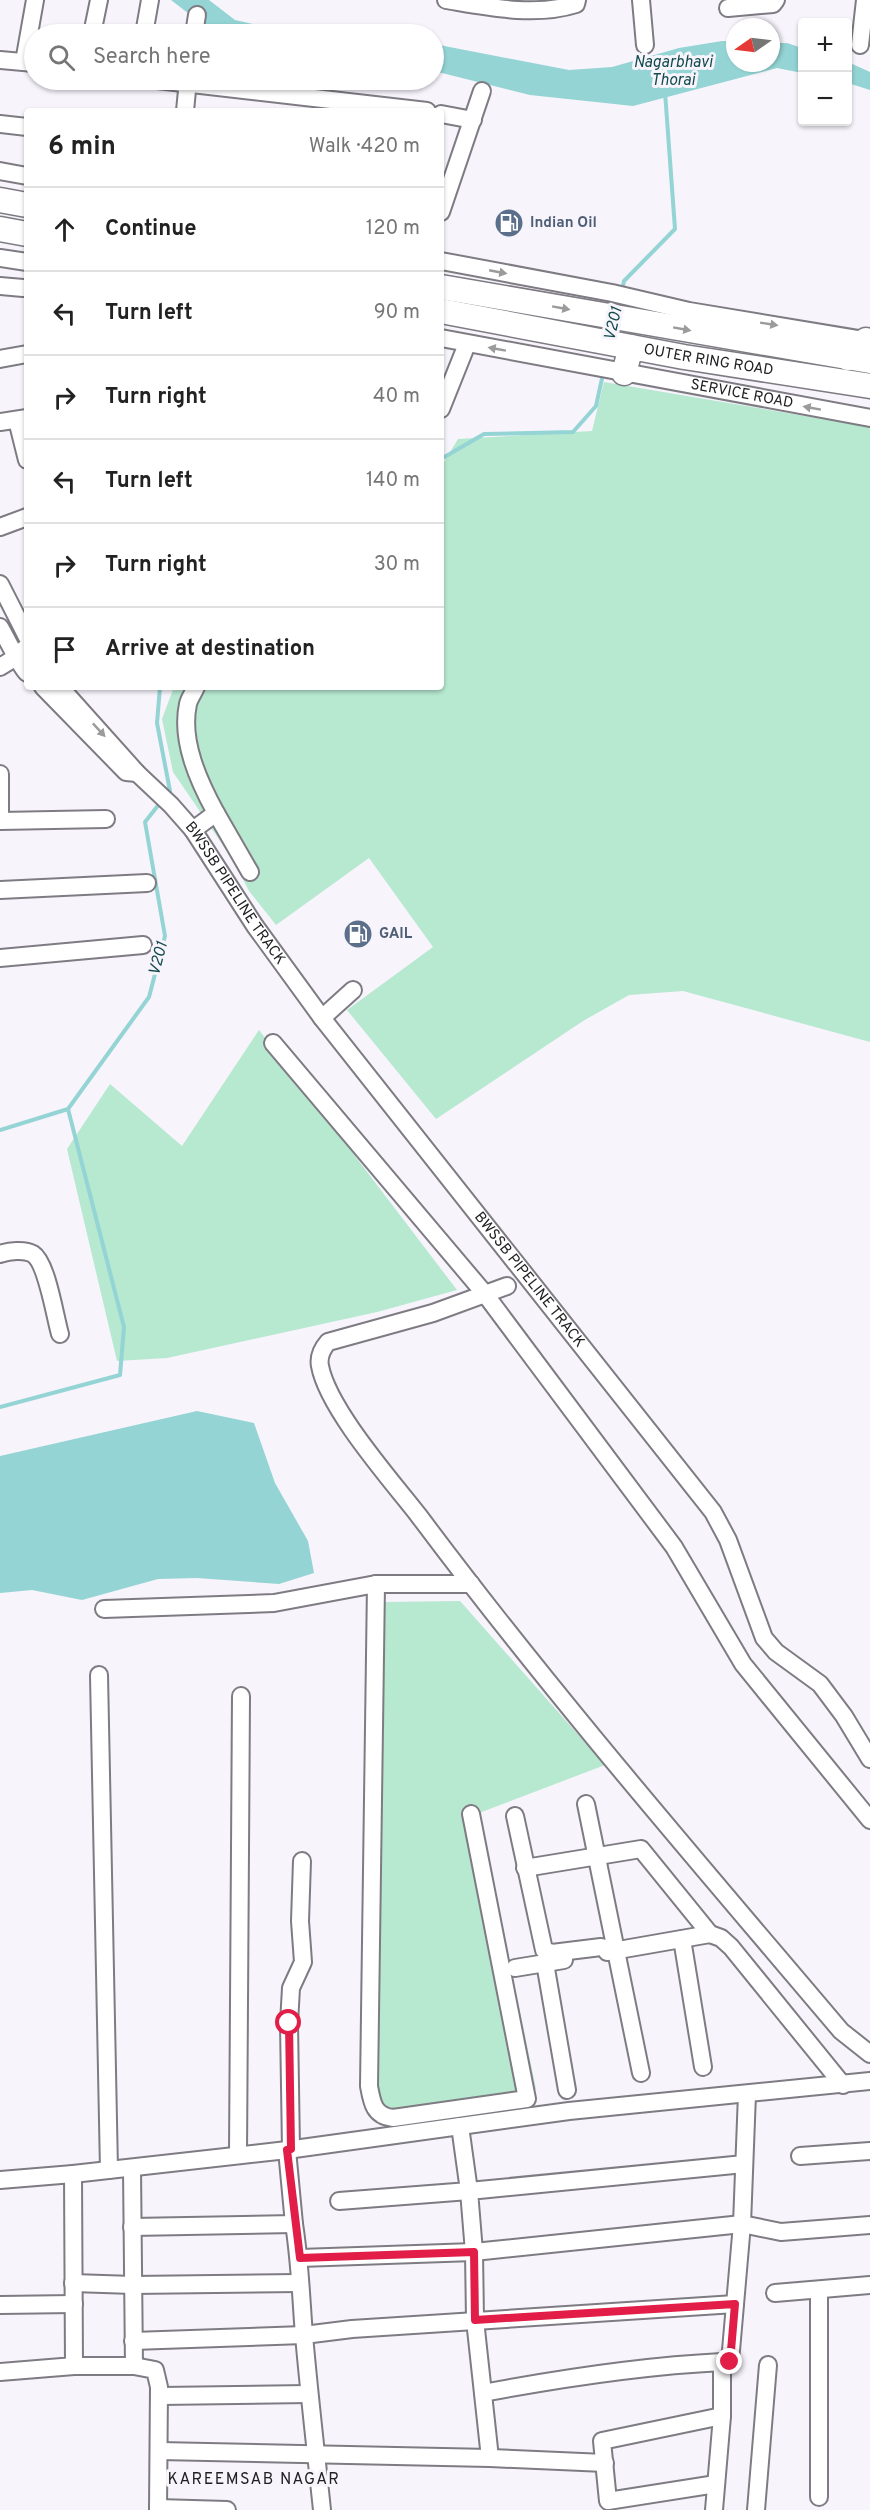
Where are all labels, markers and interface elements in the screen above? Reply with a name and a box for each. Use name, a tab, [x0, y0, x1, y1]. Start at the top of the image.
north arrow	[726, 18, 780, 72]
map controls	[798, 18, 852, 126]
button: +	[798, 18, 852, 72]
search box	[24, 24, 444, 90]
icon: search	[45, 41, 78, 74]
text: Search here	[93, 44, 211, 71]
water label: Nagarbhavi Thorai	[634, 53, 713, 91]
button: −	[798, 72, 852, 126]
text: 6 min	[48, 131, 116, 164]
text: Walk · 420 m	[309, 134, 420, 160]
fuel station icon: Indian Oil	[493, 207, 525, 239]
icon: ahead	[48, 213, 81, 246]
place label: Indian Oil	[530, 214, 597, 233]
text: Continue	[105, 216, 196, 243]
text: 120 m	[366, 216, 420, 242]
one-way arrow	[489, 268, 508, 277]
icon: left	[48, 297, 81, 330]
text: Turn left	[105, 300, 193, 327]
text: 90 m	[374, 300, 420, 326]
one-way arrow	[551, 304, 570, 313]
water label: V201	[600, 305, 628, 343]
one-way arrow	[759, 320, 778, 329]
one-way arrow	[673, 325, 692, 334]
street label: OUTER RING ROAD	[642, 340, 775, 380]
one-way arrow	[487, 344, 506, 353]
street label: SERVICE ROAD	[689, 375, 795, 413]
icon: right	[48, 381, 81, 414]
text: Turn right	[105, 384, 207, 411]
text: 40 m	[373, 384, 420, 410]
one-way arrow	[803, 403, 822, 412]
icon: left	[48, 465, 81, 498]
text: Turn left	[105, 468, 193, 495]
text: 140 m	[366, 468, 420, 494]
icon: right	[48, 549, 81, 582]
text: Turn right	[105, 552, 207, 579]
text: 30 m	[374, 552, 420, 578]
icon: arrive	[48, 633, 81, 666]
text: Arrive at destination	[105, 636, 315, 663]
one-way arrow	[92, 722, 105, 737]
street label: BWSSB PIPELINE TRACK	[181, 818, 290, 969]
fuel station icon: GAIL	[342, 918, 374, 950]
place label: GAIL	[379, 925, 413, 944]
water label: V201	[145, 939, 173, 978]
street label: BWSSB PIPELINE TRACK	[470, 1208, 589, 1352]
route start	[275, 2009, 301, 2035]
route end	[716, 2348, 742, 2374]
district label: KAREEMSAB NAGAR	[168, 2470, 340, 2490]

